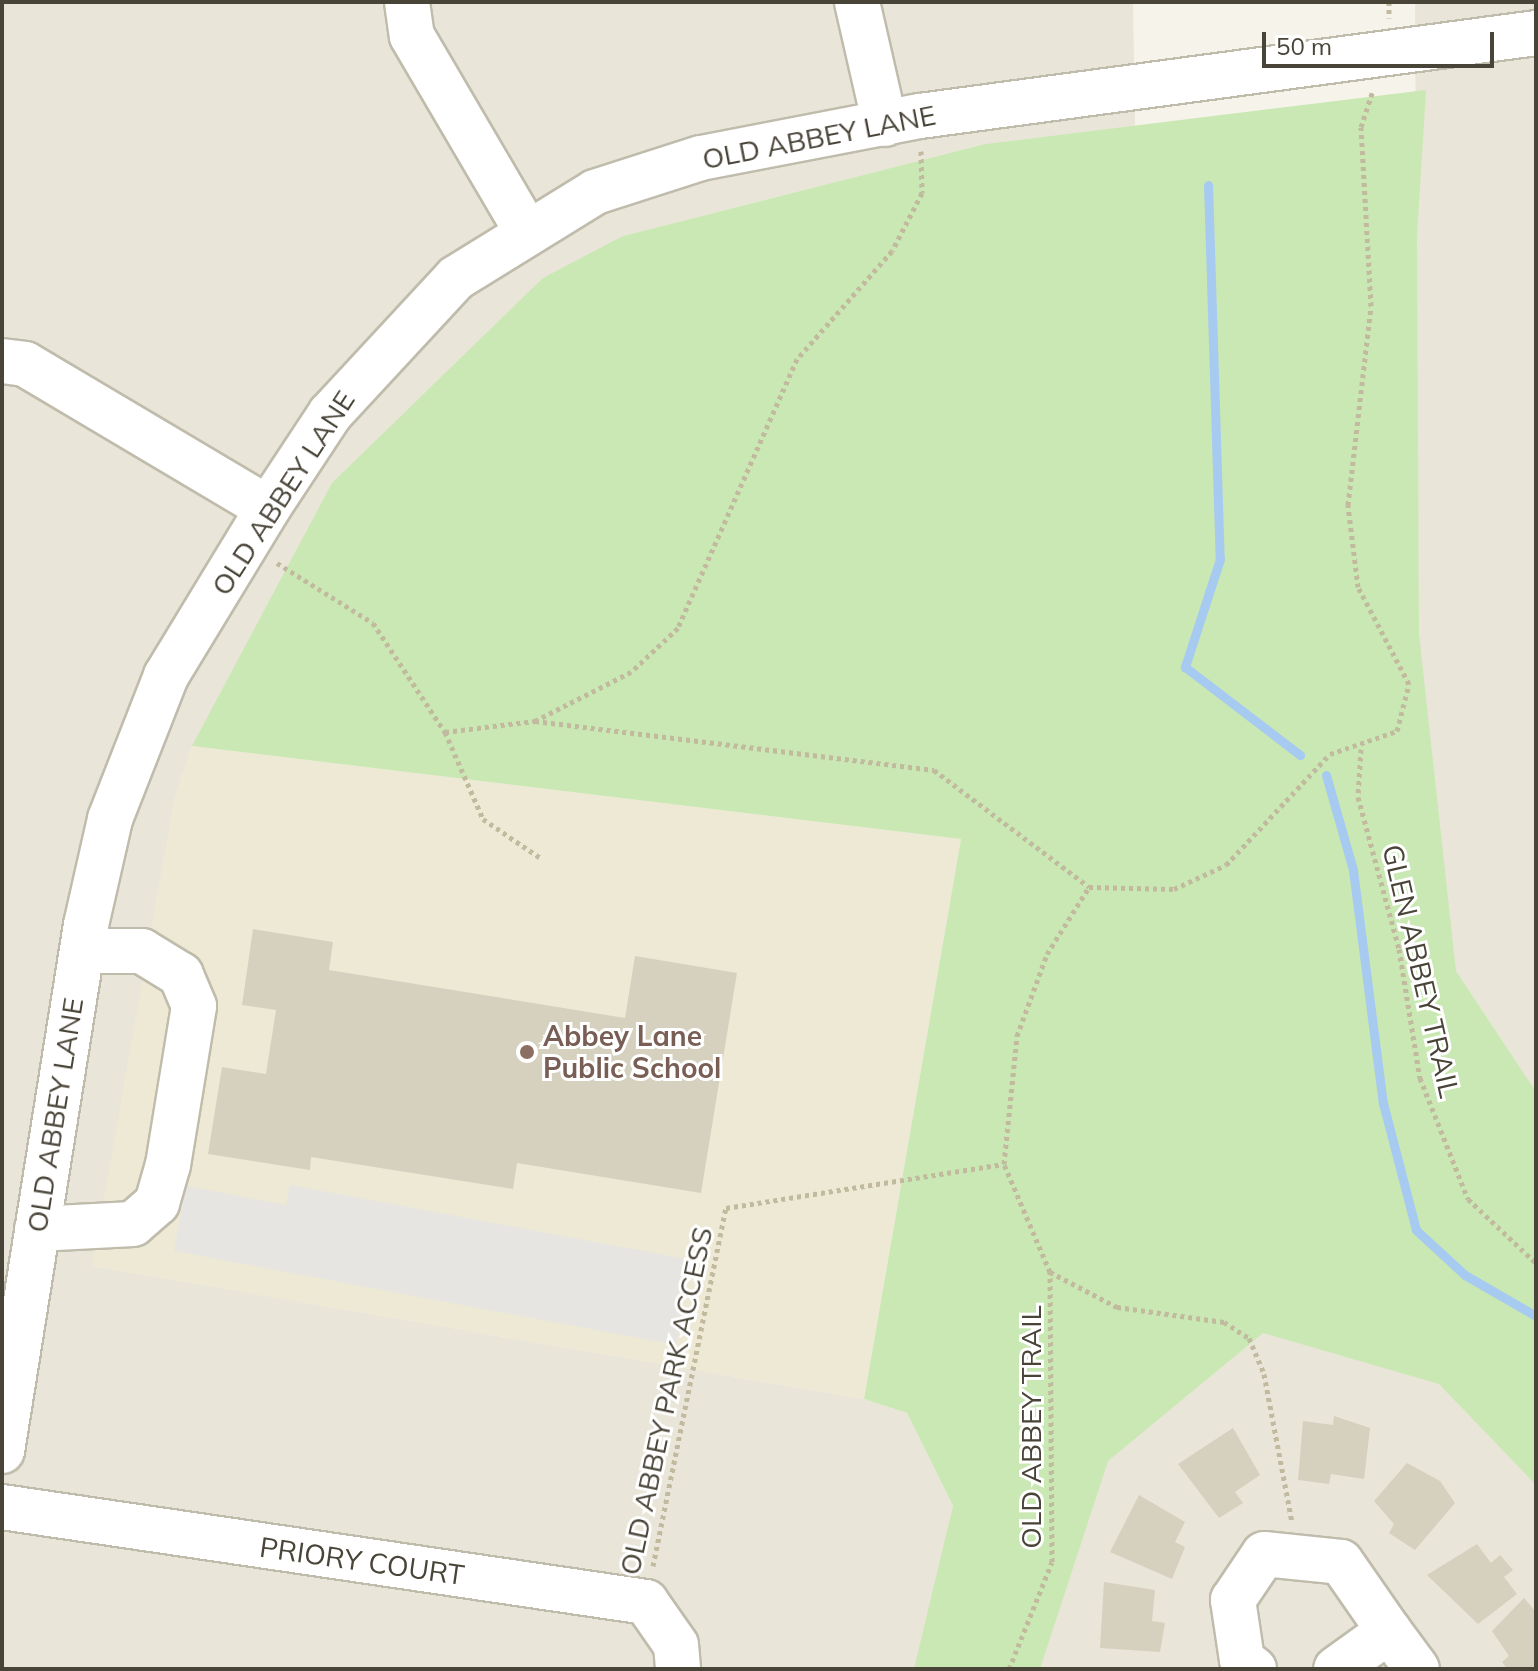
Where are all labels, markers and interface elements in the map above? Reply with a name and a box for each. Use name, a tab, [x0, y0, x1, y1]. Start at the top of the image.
scale bar	[1266, 16, 1498, 66]
text: 50 m	[1276, 31, 1332, 61]
street label: OLD ABBEY LANE	[699, 98, 939, 176]
street label: OLD ABBEY LANE	[204, 384, 362, 602]
street label: GLEN ABBEY TRAIL	[1376, 841, 1466, 1101]
street label: OLD ABBEY LANE	[20, 995, 90, 1235]
place label: Abbey Lane Public School	[543, 1019, 721, 1085]
marker: Abbey Lane Public School	[518, 1043, 536, 1061]
street label: OLD ABBEY PARK ACCESS	[613, 1224, 719, 1578]
street label: OLD ABBEY TRAIL	[1014, 1305, 1048, 1549]
street label: PRIORY COURT	[258, 1530, 466, 1592]

